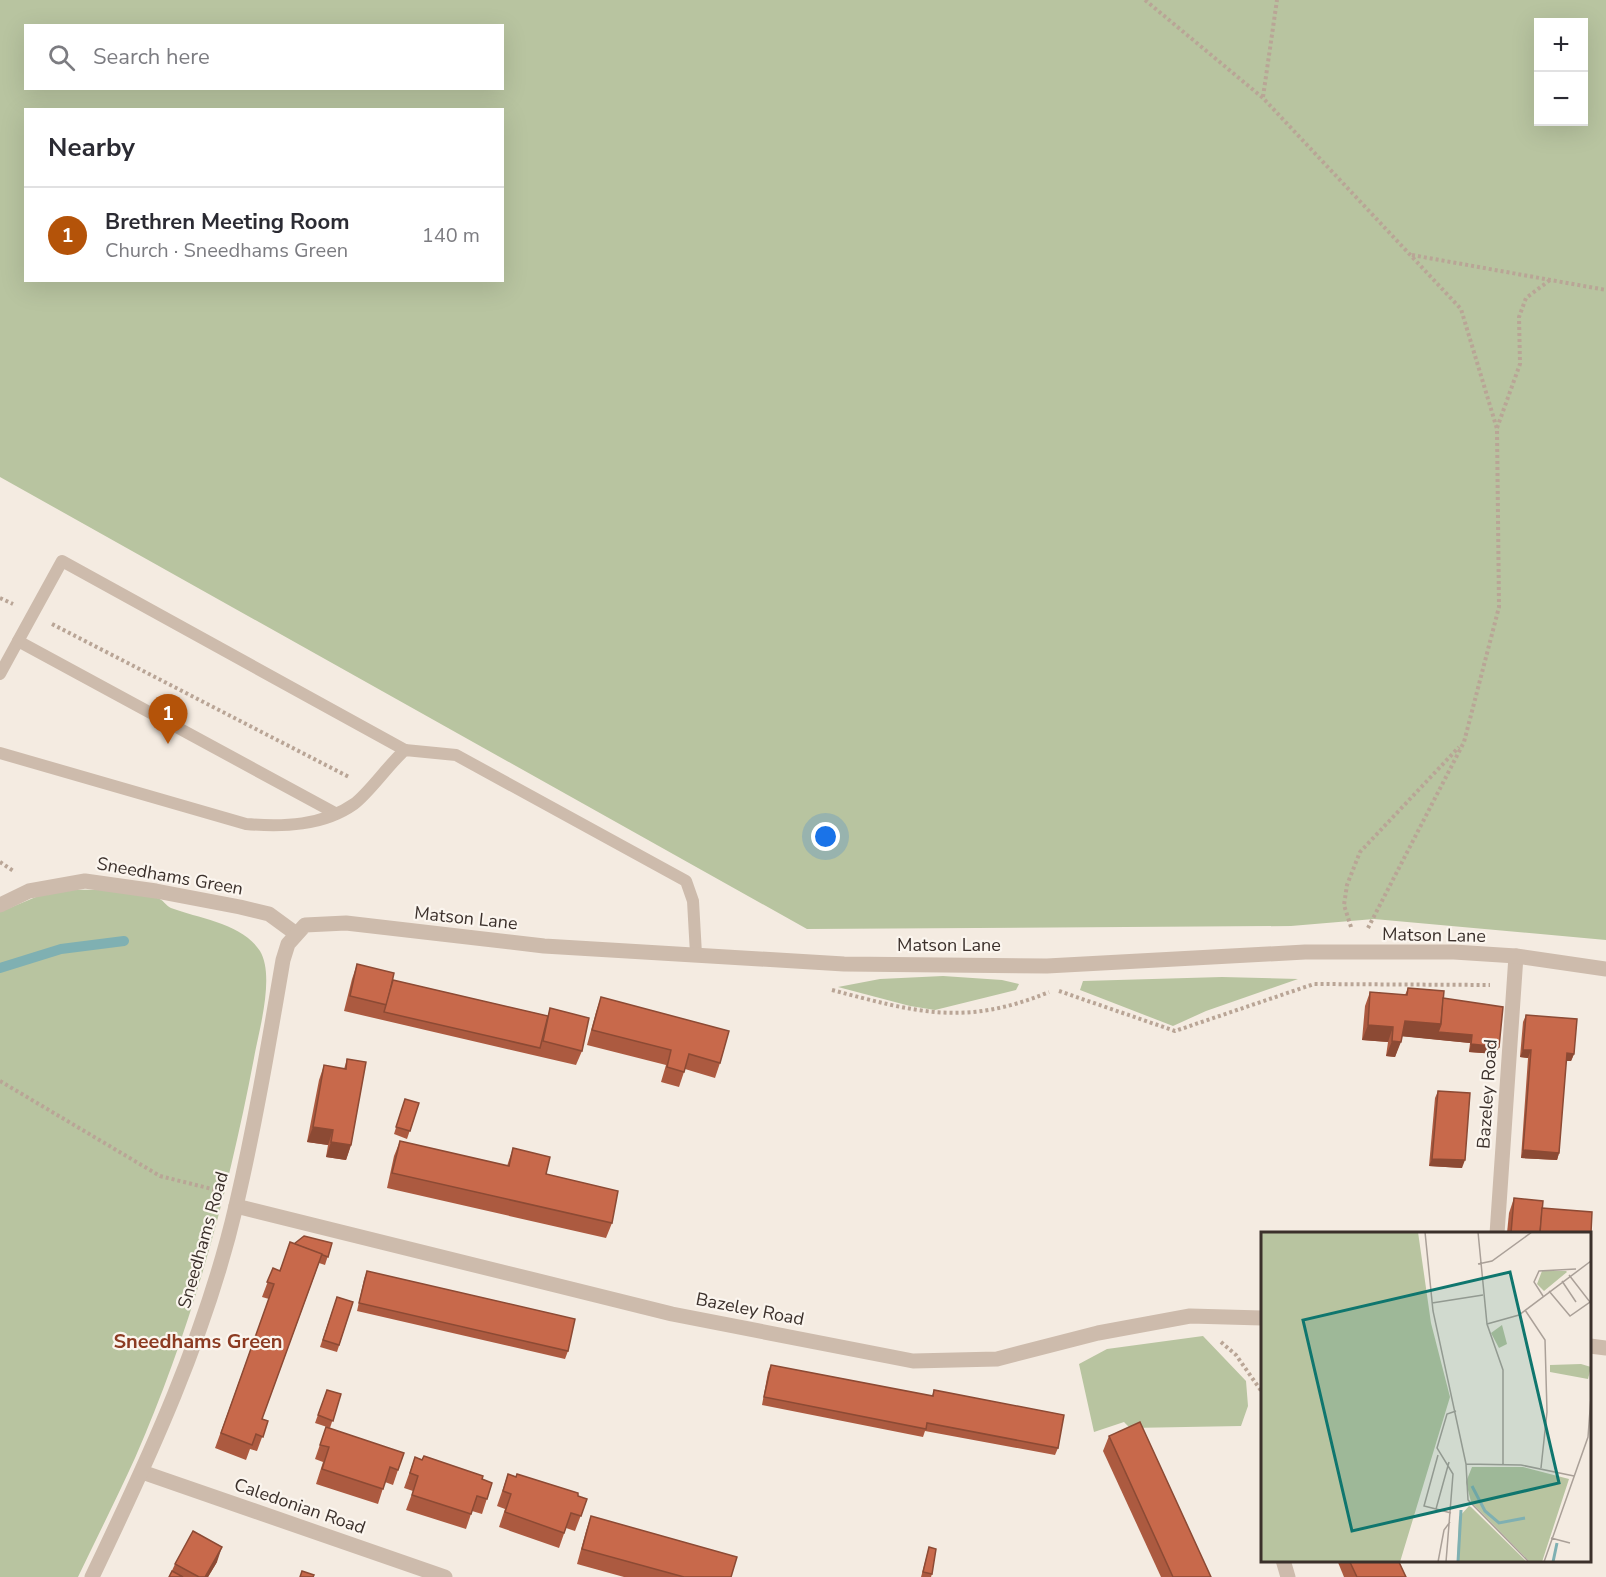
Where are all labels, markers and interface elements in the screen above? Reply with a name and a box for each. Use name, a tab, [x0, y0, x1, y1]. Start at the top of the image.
map controls	[1534, 18, 1588, 126]
button: +	[1534, 18, 1588, 72]
search box	[24, 24, 504, 90]
icon: search	[45, 41, 78, 74]
text: Search here	[93, 42, 210, 72]
button: −	[1534, 72, 1588, 126]
text: Nearby	[48, 130, 135, 165]
text: Brethren Meeting Room	[105, 207, 349, 237]
text: 1	[62, 222, 74, 249]
text: 140 m	[422, 222, 480, 249]
text: Church · Sneedhams Green	[105, 237, 348, 264]
pin: 1	[148, 694, 188, 744]
your location	[811, 822, 840, 851]
street label: Sneedhams Green	[95, 851, 245, 901]
street label: Matson Lane	[413, 901, 519, 935]
street label: Matson Lane	[1382, 922, 1486, 948]
street label: Matson Lane	[897, 933, 1001, 957]
street label: Bazeley Road	[1471, 1038, 1503, 1150]
street label: Sneedhams Road	[172, 1169, 234, 1311]
inset map	[1261, 1232, 1591, 1562]
street label: Bazeley Road	[694, 1287, 806, 1331]
district label: Sneedhams Green	[113, 1328, 283, 1355]
street label: Caledonian Road	[231, 1472, 369, 1540]

